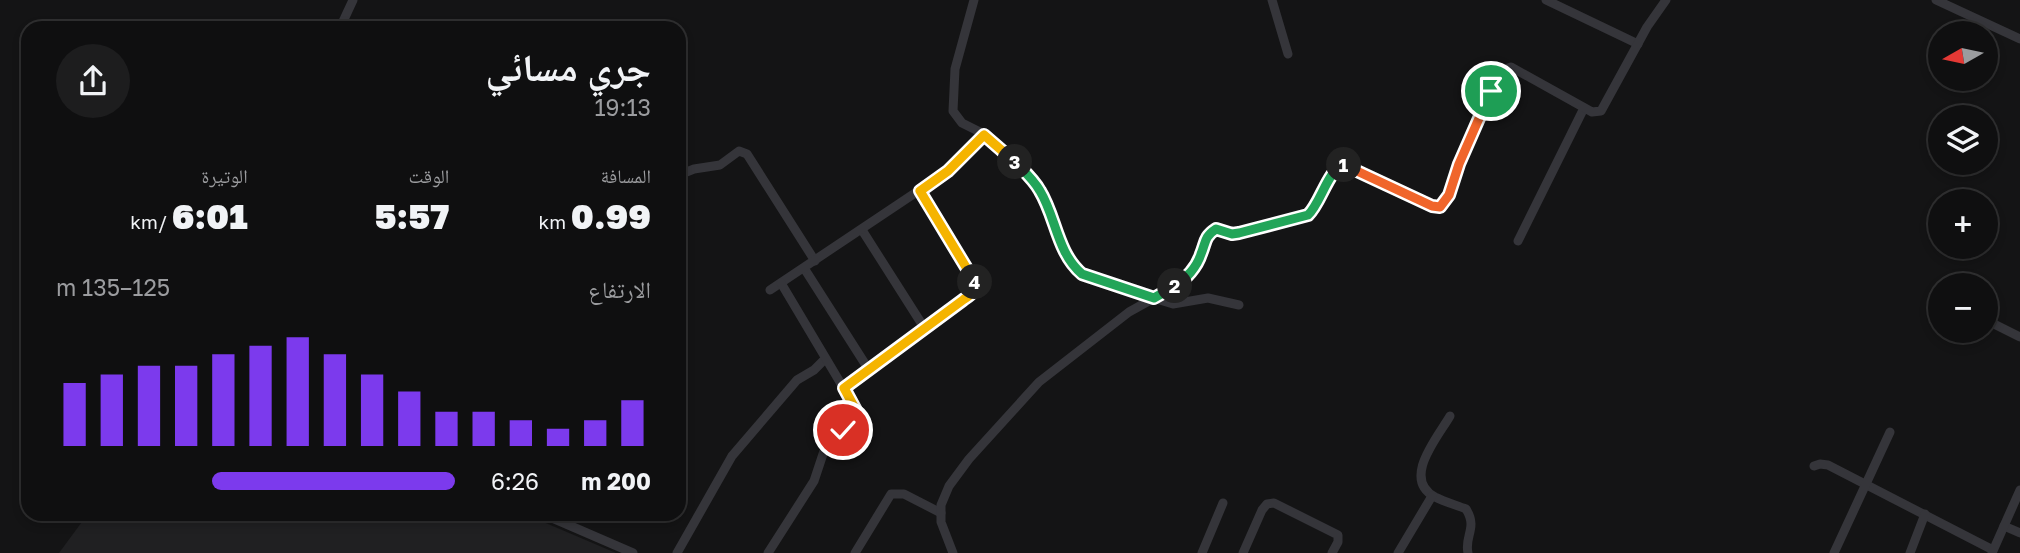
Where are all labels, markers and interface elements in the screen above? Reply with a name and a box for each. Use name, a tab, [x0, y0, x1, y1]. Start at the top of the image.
north arrow	[1928, 21, 1998, 91]
map controls	[1928, 21, 1998, 343]
button: share	[56, 44, 130, 118]
text: جري مسائي	[486, 44, 651, 89]
pin	[1461, 61, 1521, 121]
icon: arrive	[1472, 72, 1510, 110]
text: 19:13	[594, 93, 651, 121]
button: layers	[1928, 105, 1998, 175]
pin: 3	[998, 144, 1032, 180]
pin: 1	[1326, 148, 1362, 182]
text: 3	[1009, 150, 1020, 173]
text: 1	[1339, 153, 1348, 176]
text: الوتيرة	[201, 164, 248, 187]
text: الوقت	[408, 164, 449, 187]
text: المسافة	[601, 164, 651, 187]
button: +	[1928, 189, 1998, 259]
text: 6:01	[172, 195, 248, 237]
text: 5:57	[375, 195, 449, 237]
text: 0.99	[571, 195, 651, 237]
text: /km	[130, 210, 172, 233]
text: km	[539, 210, 571, 233]
pin: 4	[958, 264, 992, 300]
pin: 2	[1158, 268, 1192, 304]
text: 4	[969, 270, 980, 293]
text: 125–135 m	[56, 273, 170, 301]
button: −	[1928, 273, 1998, 343]
text: 2	[1169, 274, 1180, 297]
text: الارتفاع	[588, 275, 651, 303]
pin	[813, 400, 873, 460]
icon: check	[824, 411, 862, 449]
text: 6:26	[491, 467, 539, 495]
text: 200 m	[581, 467, 651, 495]

